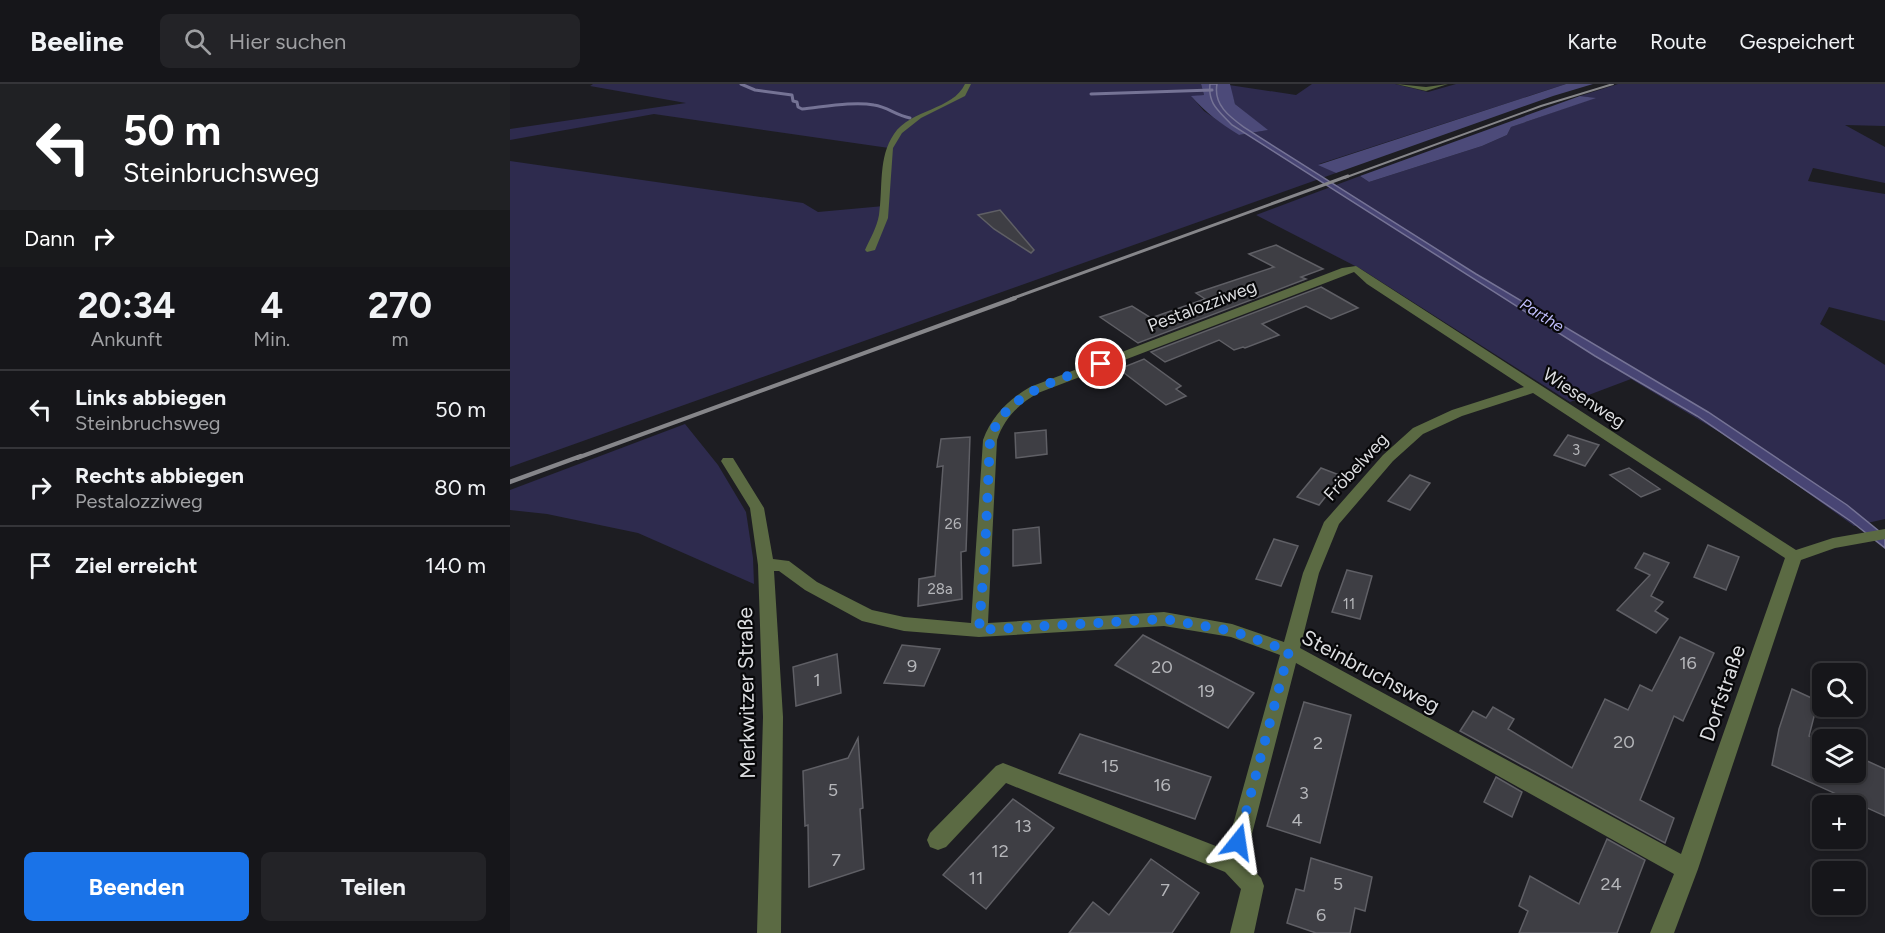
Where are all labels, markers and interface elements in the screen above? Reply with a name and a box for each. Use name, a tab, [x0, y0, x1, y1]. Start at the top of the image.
search box	[160, 14, 580, 68]
text: Beeline	[30, 24, 124, 58]
icon: search	[181, 25, 214, 58]
text: Hier suchen	[229, 28, 346, 55]
text: Karte	[1567, 29, 1617, 54]
text: Route	[1650, 29, 1706, 54]
text: Gespeichert	[1739, 29, 1855, 54]
text: 50 m	[123, 105, 221, 156]
icon: left	[24, 108, 102, 186]
text: Steinbruchsweg	[123, 156, 320, 189]
icon: right	[87, 222, 120, 255]
text: Dann	[24, 225, 75, 252]
street label: Pestalozziweg	[1144, 275, 1260, 337]
text: 20:34	[78, 284, 176, 327]
text: 4	[260, 284, 283, 327]
text: 270	[368, 284, 432, 327]
water label: Parthe	[1517, 294, 1568, 336]
text: Ankunft	[91, 327, 163, 351]
text: Min.	[253, 327, 290, 351]
text: m	[392, 327, 409, 351]
pin	[1075, 338, 1126, 389]
icon: arrive	[1084, 347, 1117, 380]
street label: Wiesenweg	[1539, 363, 1629, 433]
text: Links abbiegen	[75, 384, 226, 411]
icon: left	[24, 393, 57, 426]
text: 50 m	[435, 396, 486, 423]
text: Steinbruchsweg	[75, 411, 221, 435]
street label: Fröbelweg	[1319, 429, 1393, 505]
house number: 3	[1572, 441, 1580, 459]
text: Rechts abbiegen	[75, 462, 244, 489]
icon: right	[24, 471, 57, 504]
text: 80 m	[434, 474, 486, 501]
text: Pestalozziweg	[75, 489, 203, 513]
house number: 26	[945, 515, 962, 533]
icon: arrive	[24, 549, 57, 582]
text: Ziel erreicht	[75, 552, 198, 579]
text: 140 m	[425, 552, 486, 579]
house number: 28a	[927, 580, 953, 598]
house number: 11	[1343, 595, 1355, 613]
street label: Merkwitzer Straße	[732, 607, 760, 779]
street label: Steinbruchsweg	[1298, 624, 1444, 718]
street label: Dorfstraße	[1694, 641, 1750, 745]
house number: 16	[1679, 652, 1697, 674]
house number: 9	[907, 655, 917, 677]
house number: 20	[1151, 656, 1173, 678]
map controls	[1812, 663, 1866, 915]
button: search	[1812, 663, 1866, 717]
house number: 1	[813, 669, 821, 691]
house number: 19	[1197, 680, 1215, 702]
button: layers	[1812, 729, 1866, 783]
house number: 20	[1613, 731, 1635, 753]
house number: 2	[1313, 732, 1323, 754]
house number: 15	[1101, 755, 1119, 777]
house number: 16	[1153, 774, 1171, 796]
house number: 5	[828, 779, 838, 801]
house number: 3	[1299, 782, 1309, 804]
button: +	[1812, 795, 1866, 849]
house number: 4	[1291, 809, 1303, 831]
position arrow	[1206, 810, 1270, 874]
house number: 13	[1014, 815, 1032, 837]
house number: 12	[991, 840, 1009, 862]
house number: 7	[831, 849, 841, 871]
button: Beenden	[24, 852, 249, 921]
button: Teilen	[261, 852, 486, 921]
button: −	[1812, 861, 1866, 915]
house number: 11	[969, 867, 983, 889]
house number: 5	[1333, 873, 1343, 895]
house number: 24	[1600, 873, 1622, 895]
house number: 7	[1160, 879, 1170, 901]
house number: 6	[1316, 904, 1326, 926]

